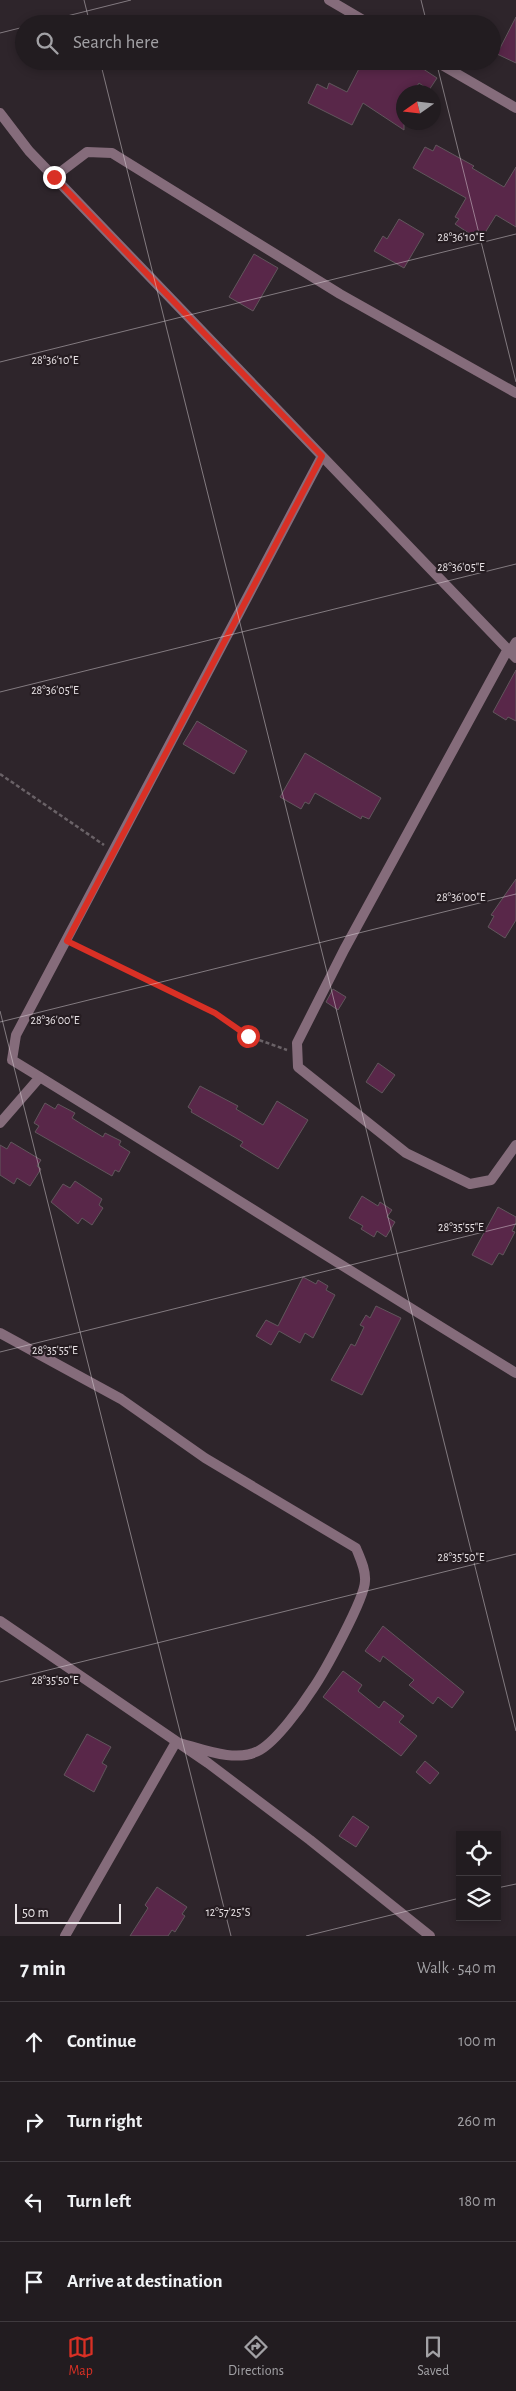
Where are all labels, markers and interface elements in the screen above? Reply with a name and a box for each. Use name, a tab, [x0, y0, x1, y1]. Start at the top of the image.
search box	[15, 15, 501, 70]
icon: search	[33, 29, 61, 57]
text: Search here	[73, 33, 159, 52]
north arrow	[396, 85, 441, 130]
route end	[43, 166, 66, 189]
text: 28°36'10"E	[438, 231, 485, 243]
text: 28°36'10"E	[32, 354, 79, 366]
text: 28°36'05"E	[437, 561, 485, 573]
text: 28°36'05"E	[31, 684, 79, 696]
text: 28°36'00"E	[436, 891, 486, 903]
text: 28°36'00"E	[30, 1014, 80, 1026]
route start	[237, 1025, 260, 1048]
text: 28°35'55"E	[438, 1221, 484, 1233]
text: 28°35'55"E	[32, 1344, 78, 1356]
text: 28°35'50"E	[437, 1551, 485, 1563]
text: 28°35'50"E	[31, 1674, 79, 1686]
map controls	[456, 1831, 501, 1921]
button: locate	[456, 1831, 501, 1876]
button: layers	[456, 1876, 501, 1921]
scale bar	[15, 1901, 121, 1924]
text: 50 m	[22, 1906, 49, 1920]
text: 12°57'25"S	[206, 1906, 251, 1918]
text: 7 min	[20, 1958, 66, 1979]
text: Walk · 540 m	[417, 1960, 496, 1976]
icon: ahead	[20, 2028, 48, 2056]
text: Continue	[67, 2032, 136, 2051]
text: 100 m	[458, 2033, 496, 2049]
icon: right	[20, 2108, 48, 2136]
text: Turn right	[67, 2112, 142, 2131]
text: 260 m	[457, 2113, 496, 2129]
icon: left	[20, 2188, 48, 2216]
text: Turn left	[67, 2192, 131, 2211]
text: 180 m	[459, 2193, 496, 2209]
icon: arrive	[20, 2268, 48, 2296]
text: Arrive at destination	[67, 2272, 223, 2291]
tab: Map	[67, 2333, 95, 2380]
tab: Directions	[228, 2333, 284, 2380]
tab: Saved	[417, 2333, 449, 2380]

